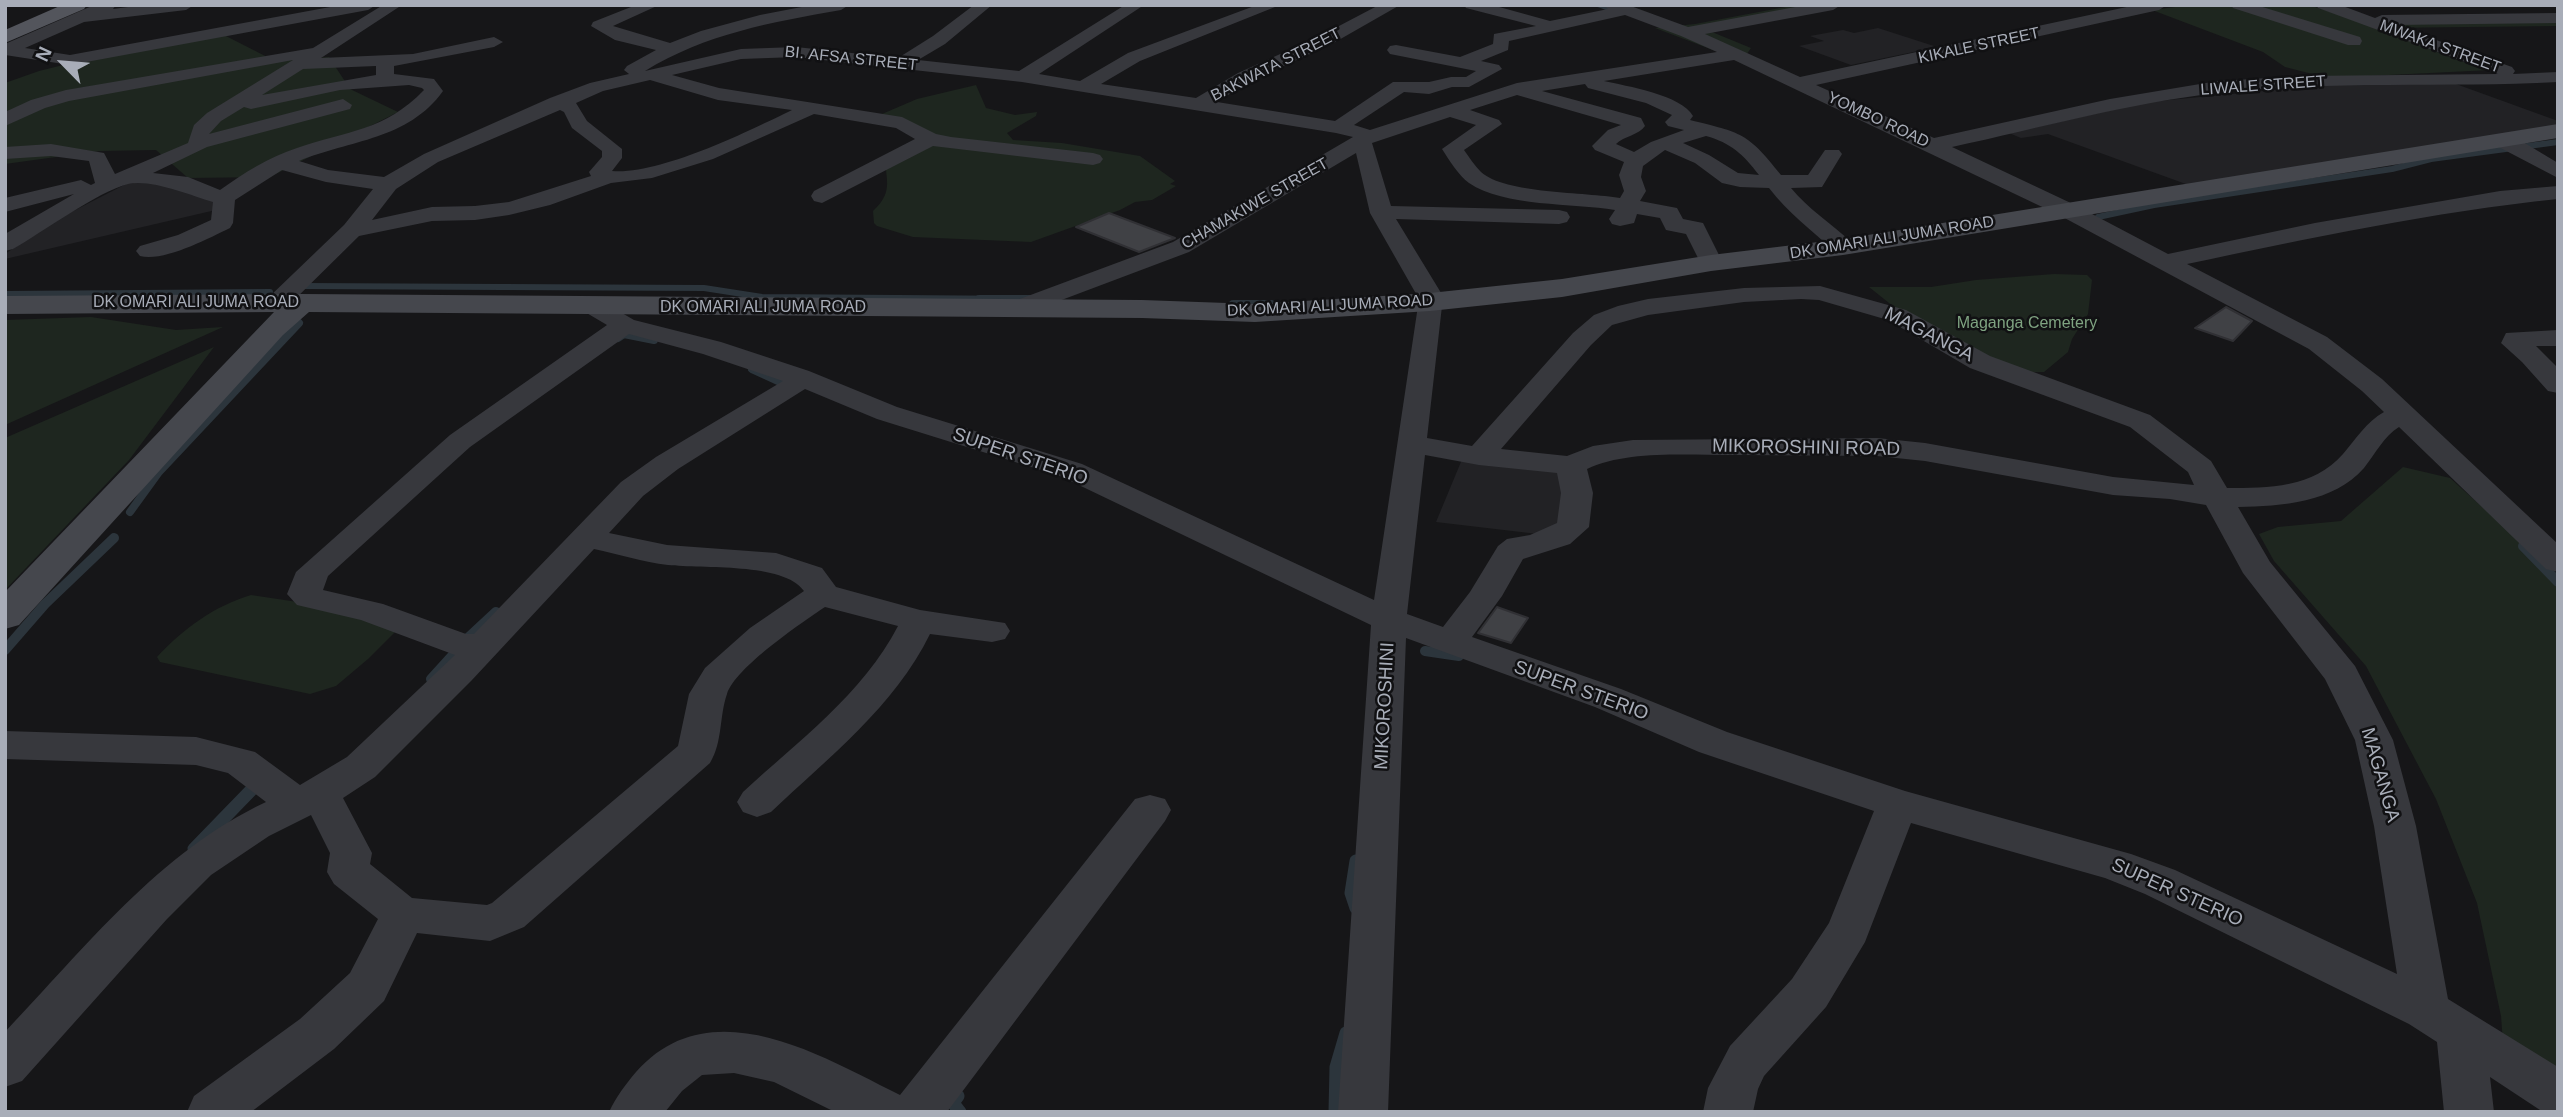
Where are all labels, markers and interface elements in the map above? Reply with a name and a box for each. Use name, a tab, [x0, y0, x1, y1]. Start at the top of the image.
street label: MWAKA STREET	[2377, 16, 2503, 78]
street label: BAKWATA STREET	[1208, 24, 1344, 106]
street label: KIKALE STREET	[1917, 24, 2041, 68]
north arrow	[28, 28, 98, 98]
street label: BI. AFSA STREET	[784, 42, 918, 76]
text: N	[31, 43, 56, 65]
street label: LIWALE STREET	[2200, 72, 2326, 100]
street label: YOMBO ROAD	[1824, 88, 1932, 152]
street label: CHAMAKIWE STREET	[1178, 154, 1332, 254]
street label: DK OMARI ALI JUMA ROAD	[1789, 212, 1995, 264]
street label: DK OMARI ALI JUMA ROAD	[1227, 291, 1433, 321]
street label: DK OMARI ALI JUMA ROAD	[93, 293, 299, 313]
street label: DK OMARI ALI JUMA ROAD	[660, 298, 866, 318]
street label: MAGANGA	[1881, 303, 1977, 367]
park label: Maganga Cemetery	[1957, 314, 2097, 334]
street label: SUPER STERIO	[949, 423, 1091, 491]
street label: MIKOROSHINI ROAD	[1712, 435, 1900, 461]
street label: MIKOROSHINI	[1370, 642, 1400, 770]
street label: SUPER STERIO	[1511, 656, 1651, 726]
street label: MAGANGA	[2356, 725, 2404, 825]
street label: SUPER STERIO	[2108, 854, 2246, 932]

